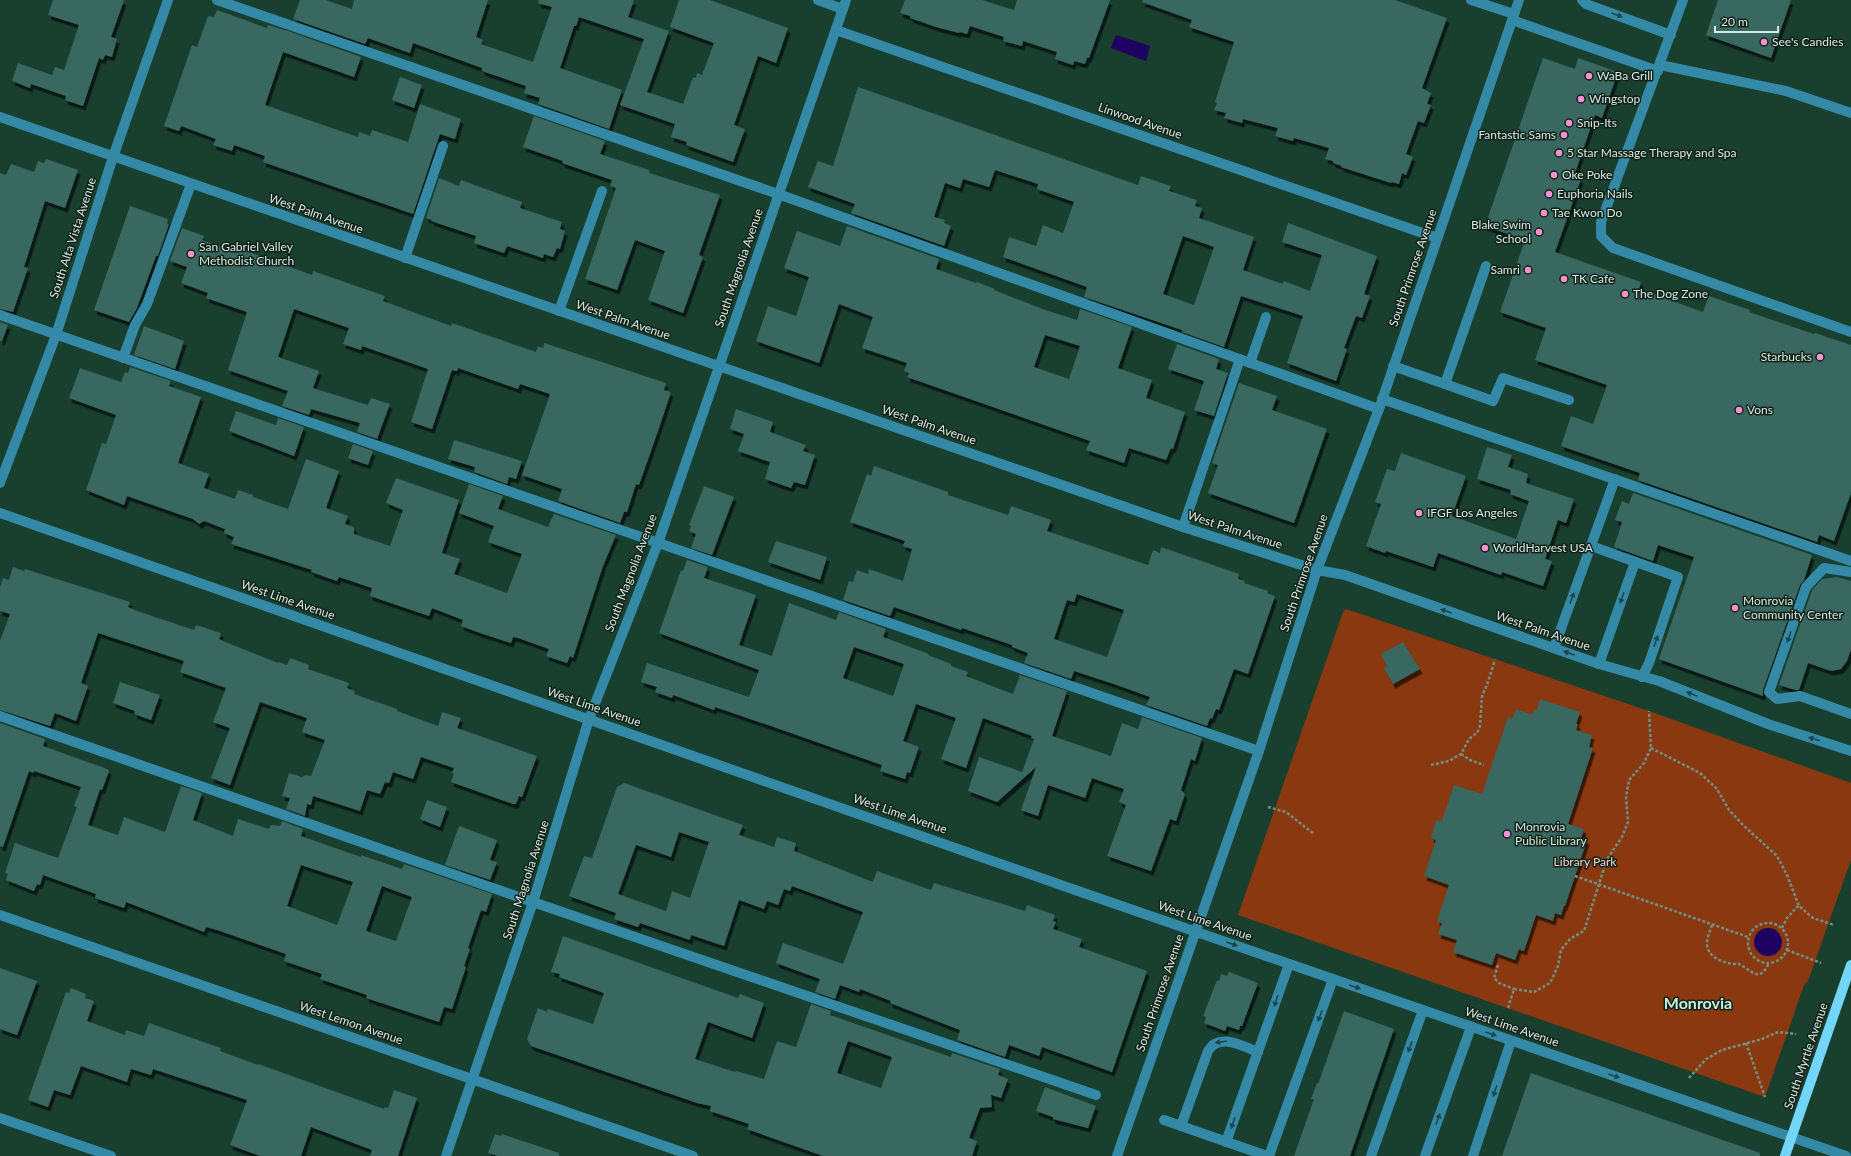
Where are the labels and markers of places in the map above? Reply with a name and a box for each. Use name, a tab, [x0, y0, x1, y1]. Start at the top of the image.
place label: See's Candies	[1772, 34, 1843, 49]
marker: See's Candies	[1759, 37, 1769, 47]
place label: WaBa Grill	[1597, 68, 1653, 83]
marker: WaBa Grill	[1584, 71, 1594, 81]
place label: Wingstop	[1589, 91, 1640, 106]
marker: Wingstop	[1576, 94, 1586, 104]
place label: Snip-Its	[1577, 115, 1617, 130]
marker: Snip-Its	[1564, 118, 1574, 128]
place label: Fantastic Sams	[1478, 127, 1556, 142]
marker: Fantastic Sams	[1559, 130, 1569, 140]
place label: 5 Star Massage Therapy and Spa	[1567, 145, 1737, 160]
marker: 5 Star Massage Therapy and Spa	[1554, 148, 1564, 158]
place label: Oke Poke	[1562, 167, 1612, 182]
marker: Oke Poke	[1549, 170, 1559, 180]
place label: Euphoria Nails	[1557, 186, 1633, 201]
marker: Euphoria Nails	[1544, 189, 1554, 199]
place label: Tae Kwon Do	[1552, 205, 1623, 220]
marker: Tae Kwon Do	[1539, 208, 1549, 218]
place label: Blake Swim School	[1471, 217, 1531, 246]
marker: Blake Swim School	[1534, 227, 1544, 237]
place label: San Gabriel Valley Methodist Church	[199, 239, 294, 268]
marker: San Gabriel Valley Methodist Church	[186, 249, 196, 259]
place label: Samri	[1490, 262, 1520, 277]
marker: Samri	[1523, 265, 1533, 275]
place label: TK Cafe	[1572, 271, 1614, 286]
marker: TK Cafe	[1559, 274, 1569, 284]
place label: The Dog Zone	[1633, 286, 1708, 301]
marker: The Dog Zone	[1620, 289, 1630, 299]
place label: Starbucks	[1761, 349, 1812, 364]
marker: Starbucks	[1815, 352, 1825, 362]
place label: Vons	[1747, 402, 1773, 417]
marker: Vons	[1734, 405, 1744, 415]
place label: IFGF Los Angeles	[1427, 505, 1517, 520]
marker: IFGF Los Angeles	[1414, 508, 1424, 518]
place label: WorldHarvest USA	[1493, 540, 1594, 555]
marker: WorldHarvest USA	[1480, 543, 1490, 553]
place label: Monrovia Community Center	[1743, 593, 1843, 622]
marker: Monrovia Community Center	[1730, 603, 1740, 613]
place label: Monrovia Public Library	[1515, 819, 1587, 848]
marker: Monrovia Public Library	[1502, 829, 1512, 839]

